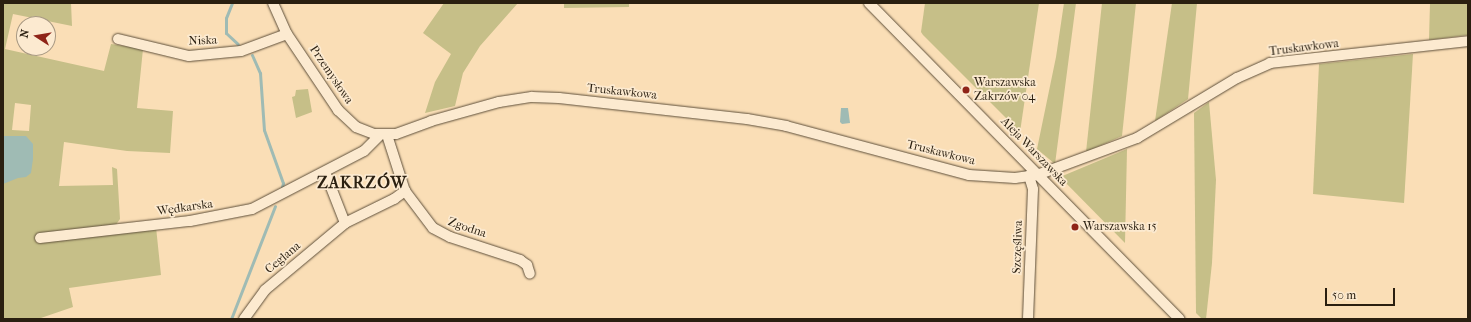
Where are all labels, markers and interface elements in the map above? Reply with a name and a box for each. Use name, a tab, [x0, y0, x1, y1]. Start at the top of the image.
north arrow	[16, 16, 56, 56]
text: N	[18, 28, 32, 39]
street label: Niska	[188, 33, 218, 49]
street label: Truskawkowa	[1268, 37, 1340, 59]
street label: Przemysłowa	[306, 43, 356, 107]
place label: Warszawska Zakrzów 04	[974, 76, 1036, 104]
street label: Truskawkowa	[586, 81, 658, 103]
marker: Warszawska Zakrzów 04	[961, 85, 971, 95]
street label: Aleja Warszawska	[998, 115, 1070, 189]
street label: Truskawkowa	[905, 138, 977, 168]
district label: ZAKRZÓW	[317, 173, 407, 193]
street label: Wędkarska	[156, 197, 214, 219]
street label: Zgodna	[446, 215, 488, 241]
street label: Szczęśliwa	[1010, 220, 1026, 274]
place label: Warszawska 15	[1083, 220, 1157, 234]
marker: Warszawska 15	[1070, 222, 1080, 232]
street label: Ceglana	[262, 239, 304, 277]
scale bar	[1327, 280, 1397, 306]
text: 50 m	[1332, 288, 1356, 302]

